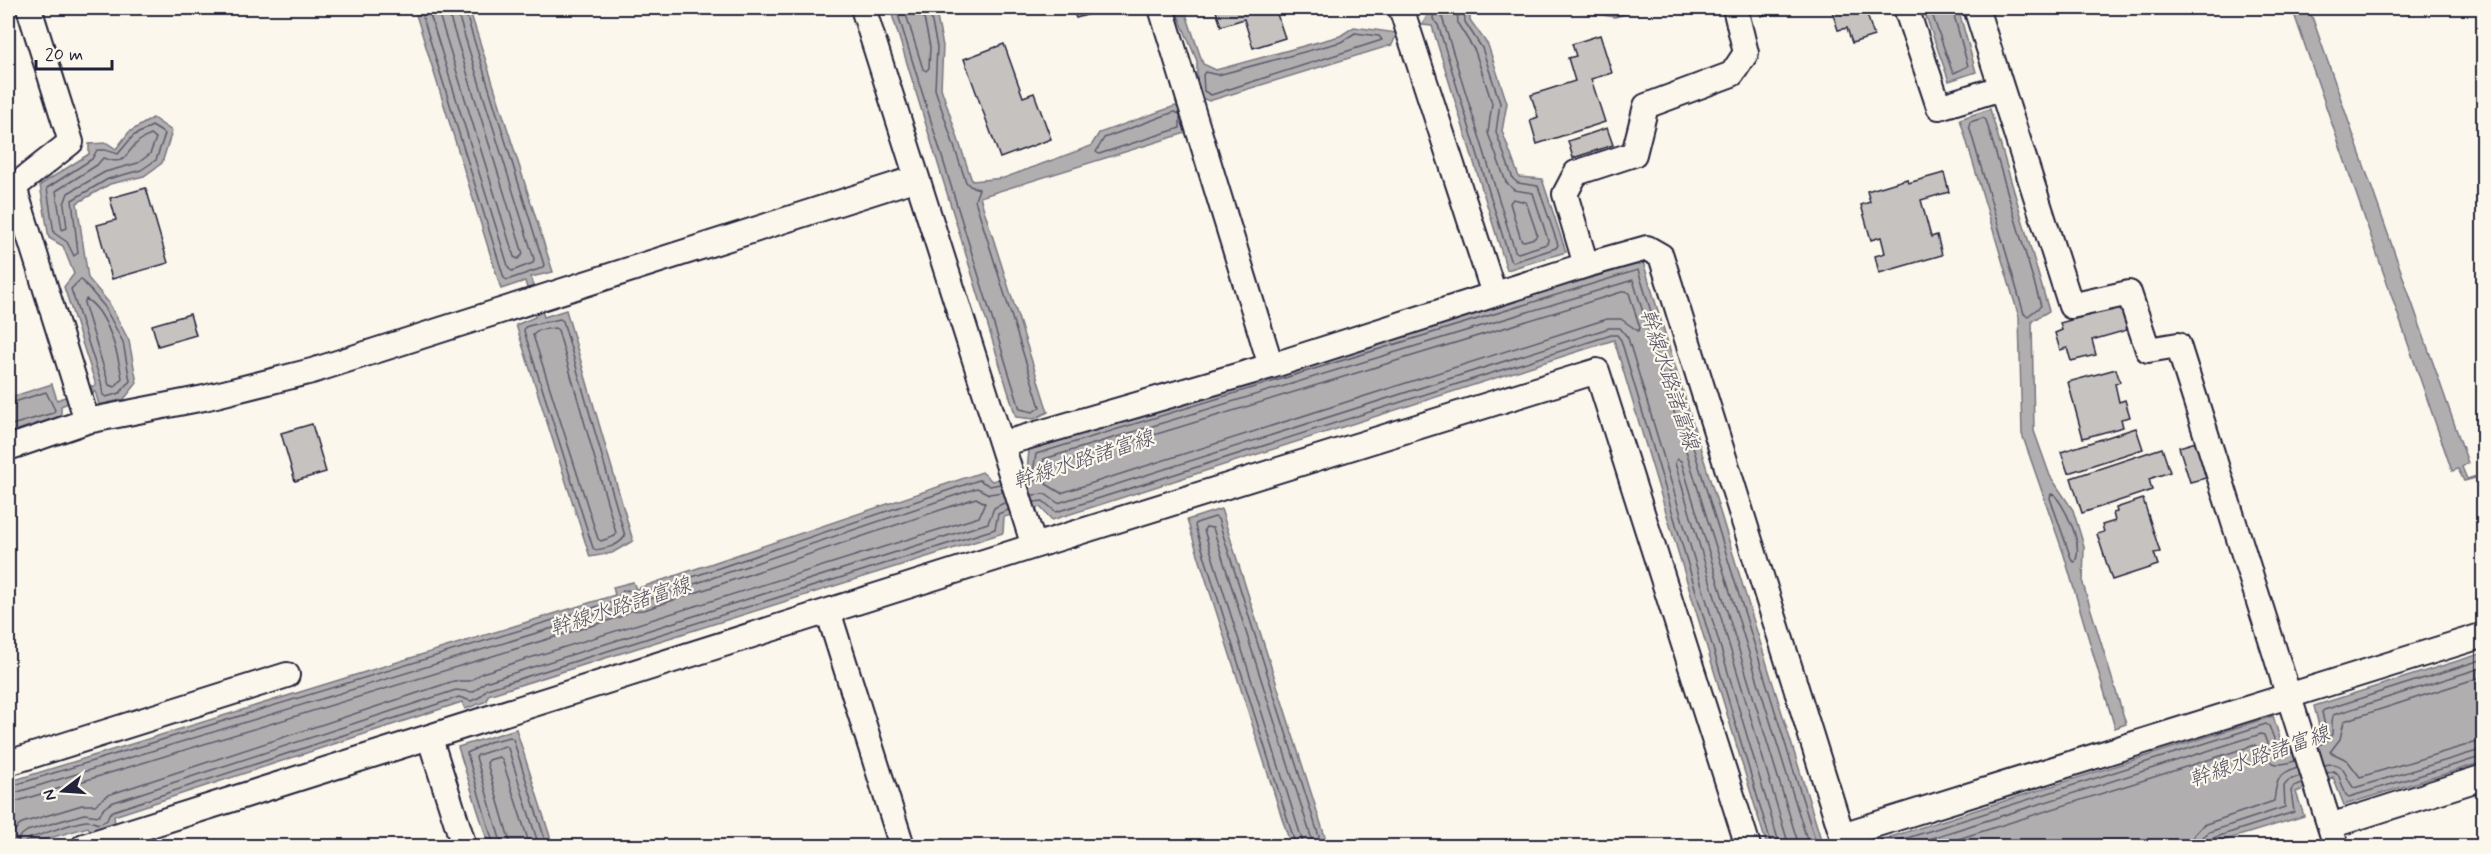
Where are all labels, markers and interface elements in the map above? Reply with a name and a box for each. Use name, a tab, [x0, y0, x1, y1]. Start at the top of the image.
scale bar	[36, 33, 112, 71]
text: 20 m	[45, 43, 83, 67]
water label: 幹線水路諸富線	[1633, 305, 1705, 454]
water label: 幹線水路諸富線	[1009, 424, 1158, 496]
water label: 幹線水路諸富線	[546, 571, 695, 643]
water label: 幹線水路諸富線	[2185, 719, 2334, 794]
north arrow	[33, 761, 93, 821]
text: N	[38, 787, 62, 803]

